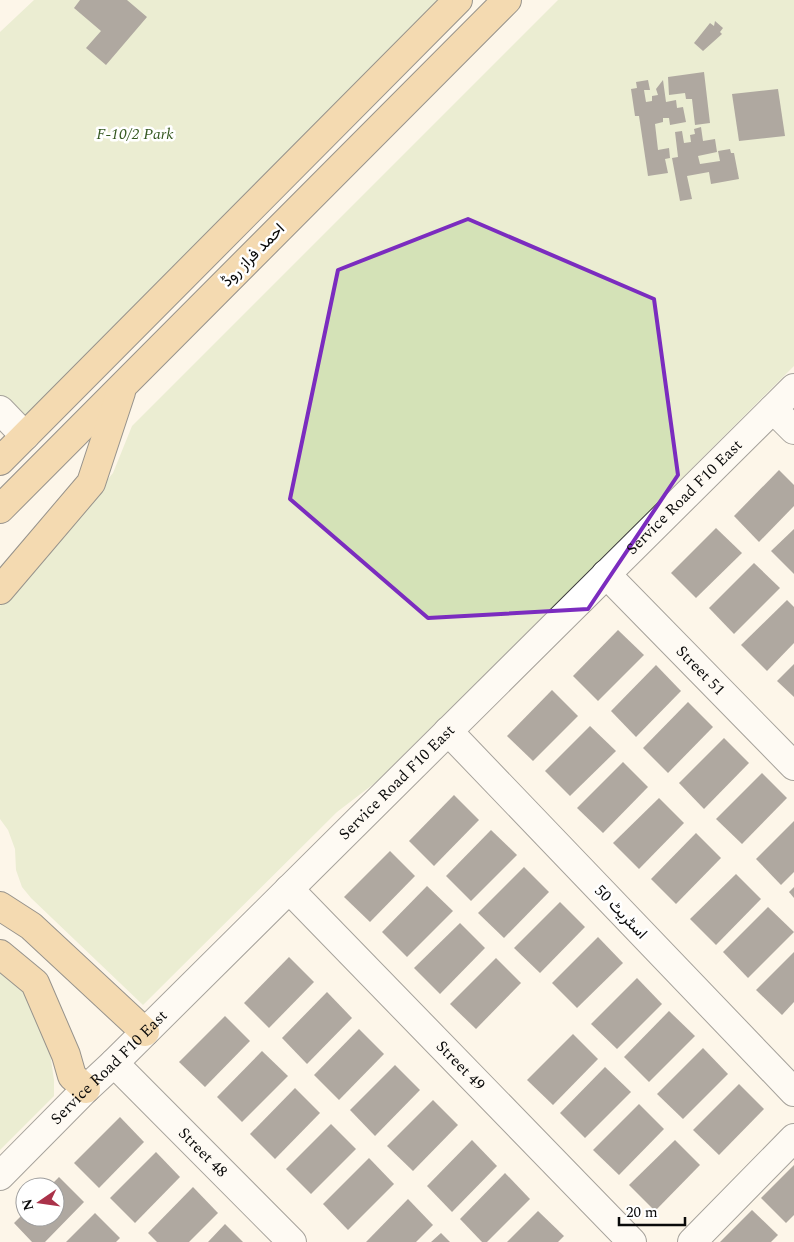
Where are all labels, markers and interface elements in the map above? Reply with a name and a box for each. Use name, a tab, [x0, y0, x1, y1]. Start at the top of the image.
park label: F-10/2 Park	[96, 122, 174, 146]
street label: احمد فراز روڈ	[216, 218, 290, 292]
street label: Service Road F10 East	[620, 433, 748, 560]
street label: Street 51	[670, 640, 731, 701]
street label: Service Road F10 East	[333, 719, 461, 846]
street label: اسٹریٹ 50	[589, 879, 653, 945]
street label: Service Road F10 East	[45, 1004, 173, 1130]
street label: Street 49	[430, 1035, 491, 1096]
street label: Street 48	[172, 1122, 233, 1183]
north arrow	[15, 1177, 65, 1227]
scale bar	[619, 1194, 685, 1226]
text: N	[16, 1197, 39, 1213]
text: 20 m	[626, 1201, 658, 1224]

